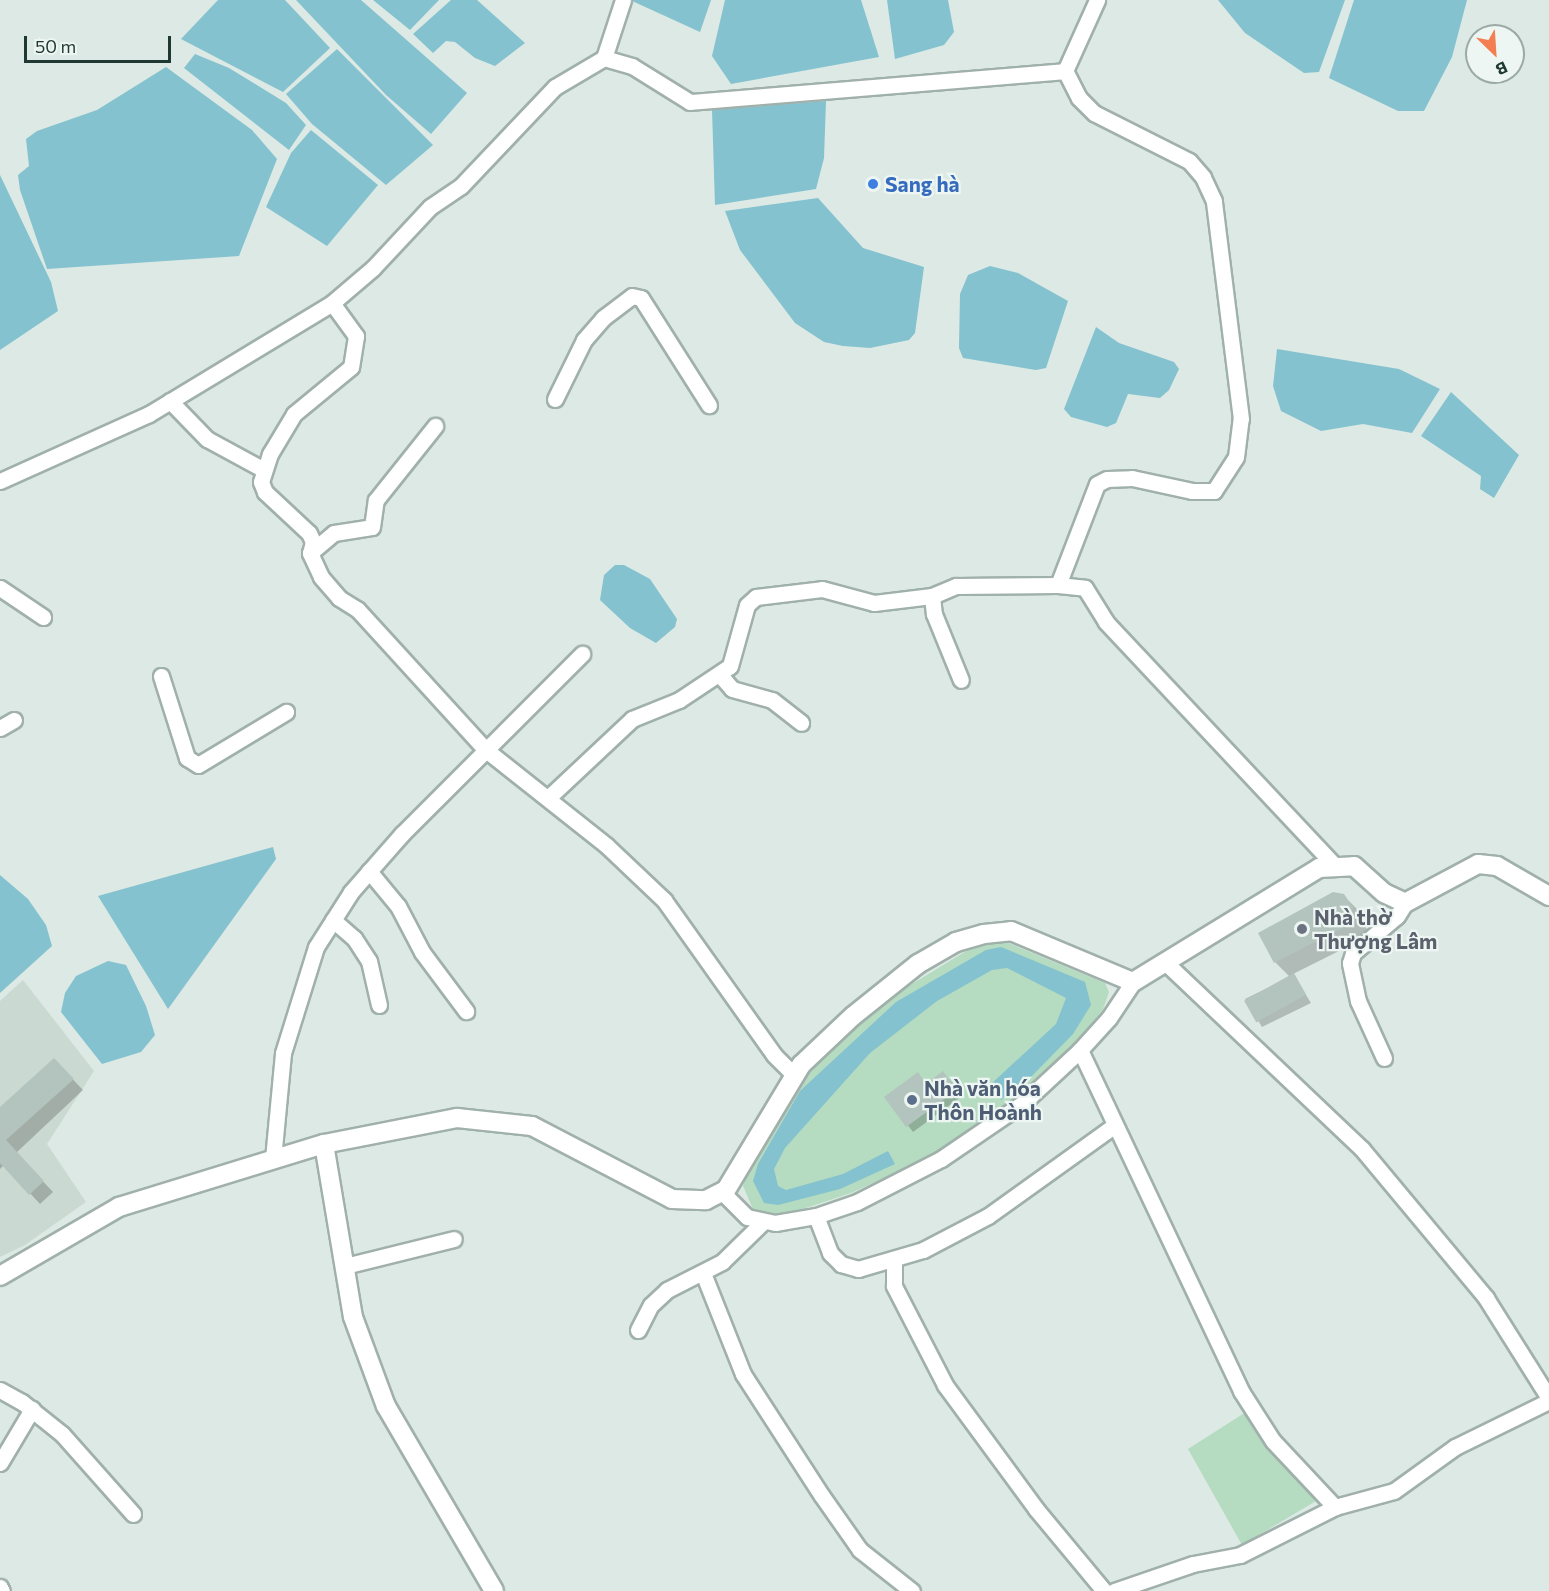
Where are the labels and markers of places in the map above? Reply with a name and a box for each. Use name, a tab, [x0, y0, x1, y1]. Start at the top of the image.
place label: Sang hà	[885, 171, 959, 197]
marker: Sang hà	[866, 177, 880, 191]
place label: Nhà thờ Thượng Lâm	[1314, 904, 1437, 954]
marker: Nhà thờ Thượng Lâm	[1295, 922, 1309, 936]
place label: Nhà văn hóa Thôn Hoành	[924, 1075, 1042, 1125]
marker: Nhà văn hóa Thôn Hoành	[905, 1093, 919, 1107]

